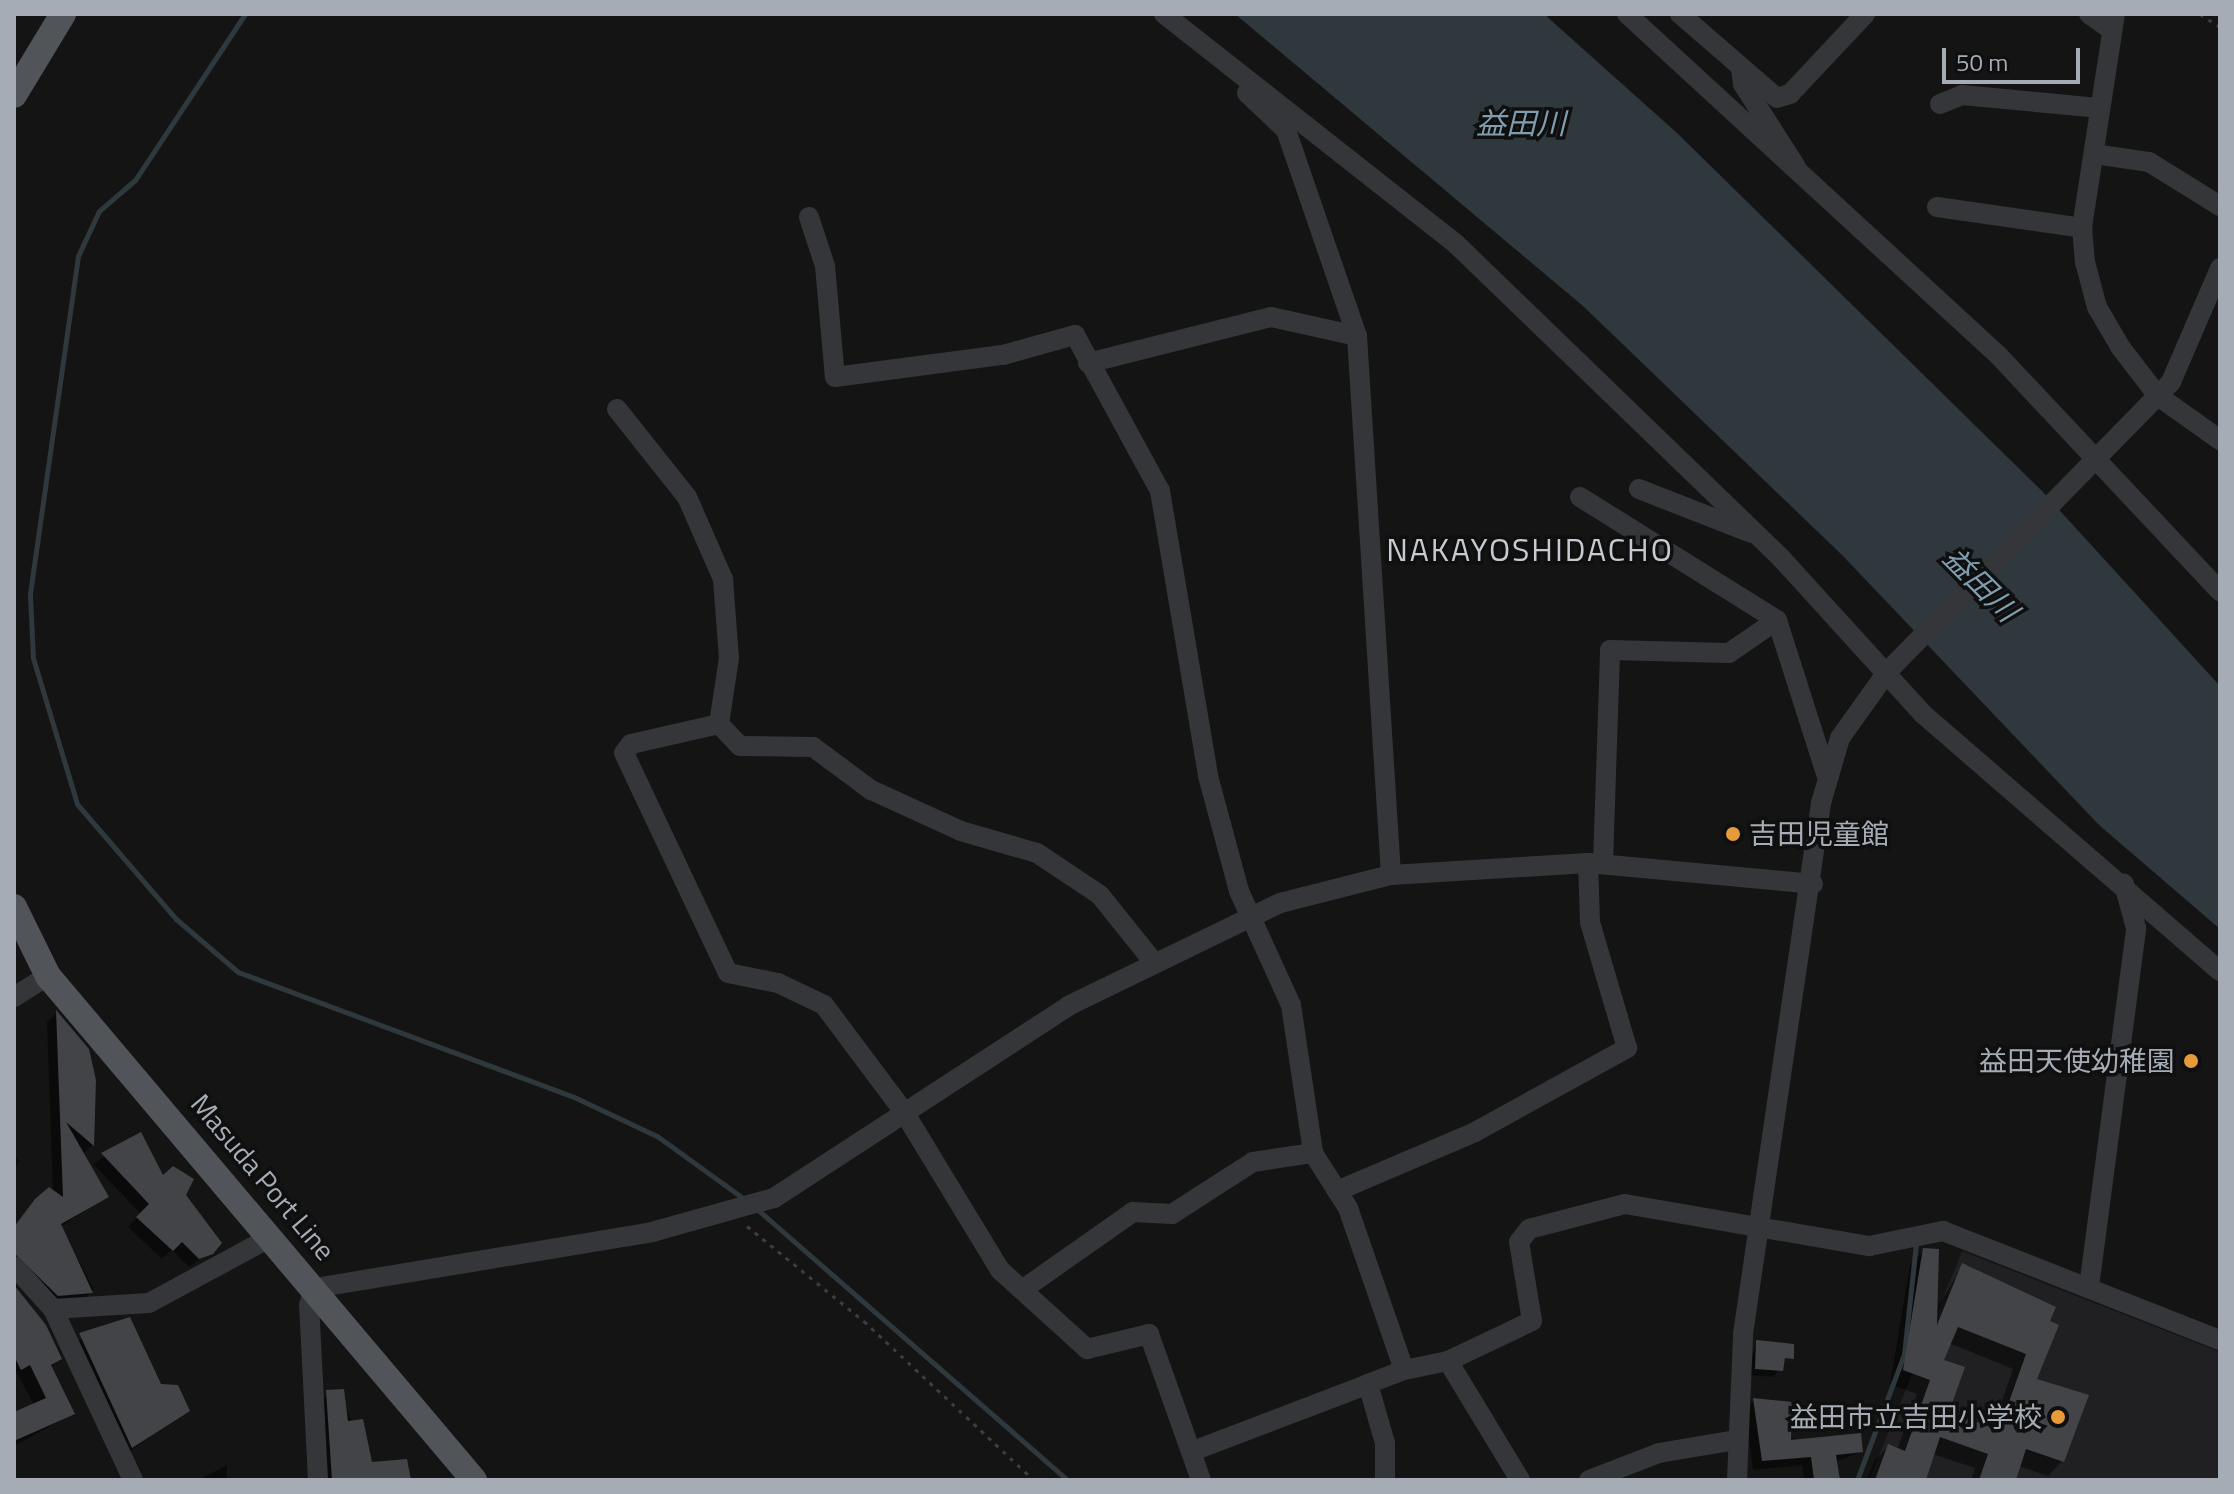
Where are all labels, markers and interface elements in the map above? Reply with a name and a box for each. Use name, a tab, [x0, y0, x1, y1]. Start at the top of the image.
scale bar	[1946, 32, 2084, 82]
text: 50 m	[1956, 44, 2008, 80]
water label: 益田川	[1476, 105, 1566, 141]
district label: NAKAYOSHIDACHO	[1386, 530, 1674, 568]
water label: 益田川	[1936, 539, 2026, 629]
place label: 吉田児童館	[1749, 817, 1889, 851]
marker: 吉田児童館	[1724, 825, 1742, 843]
place label: 益田天使幼稚園	[1979, 1044, 2175, 1078]
marker: 益田天使幼稚園	[2182, 1052, 2200, 1070]
street label: Masuda Port Line	[184, 1087, 342, 1267]
place label: 益田市立吉田小学校	[1790, 1400, 2042, 1434]
marker: 益田市立吉田小学校	[2049, 1408, 2067, 1426]

